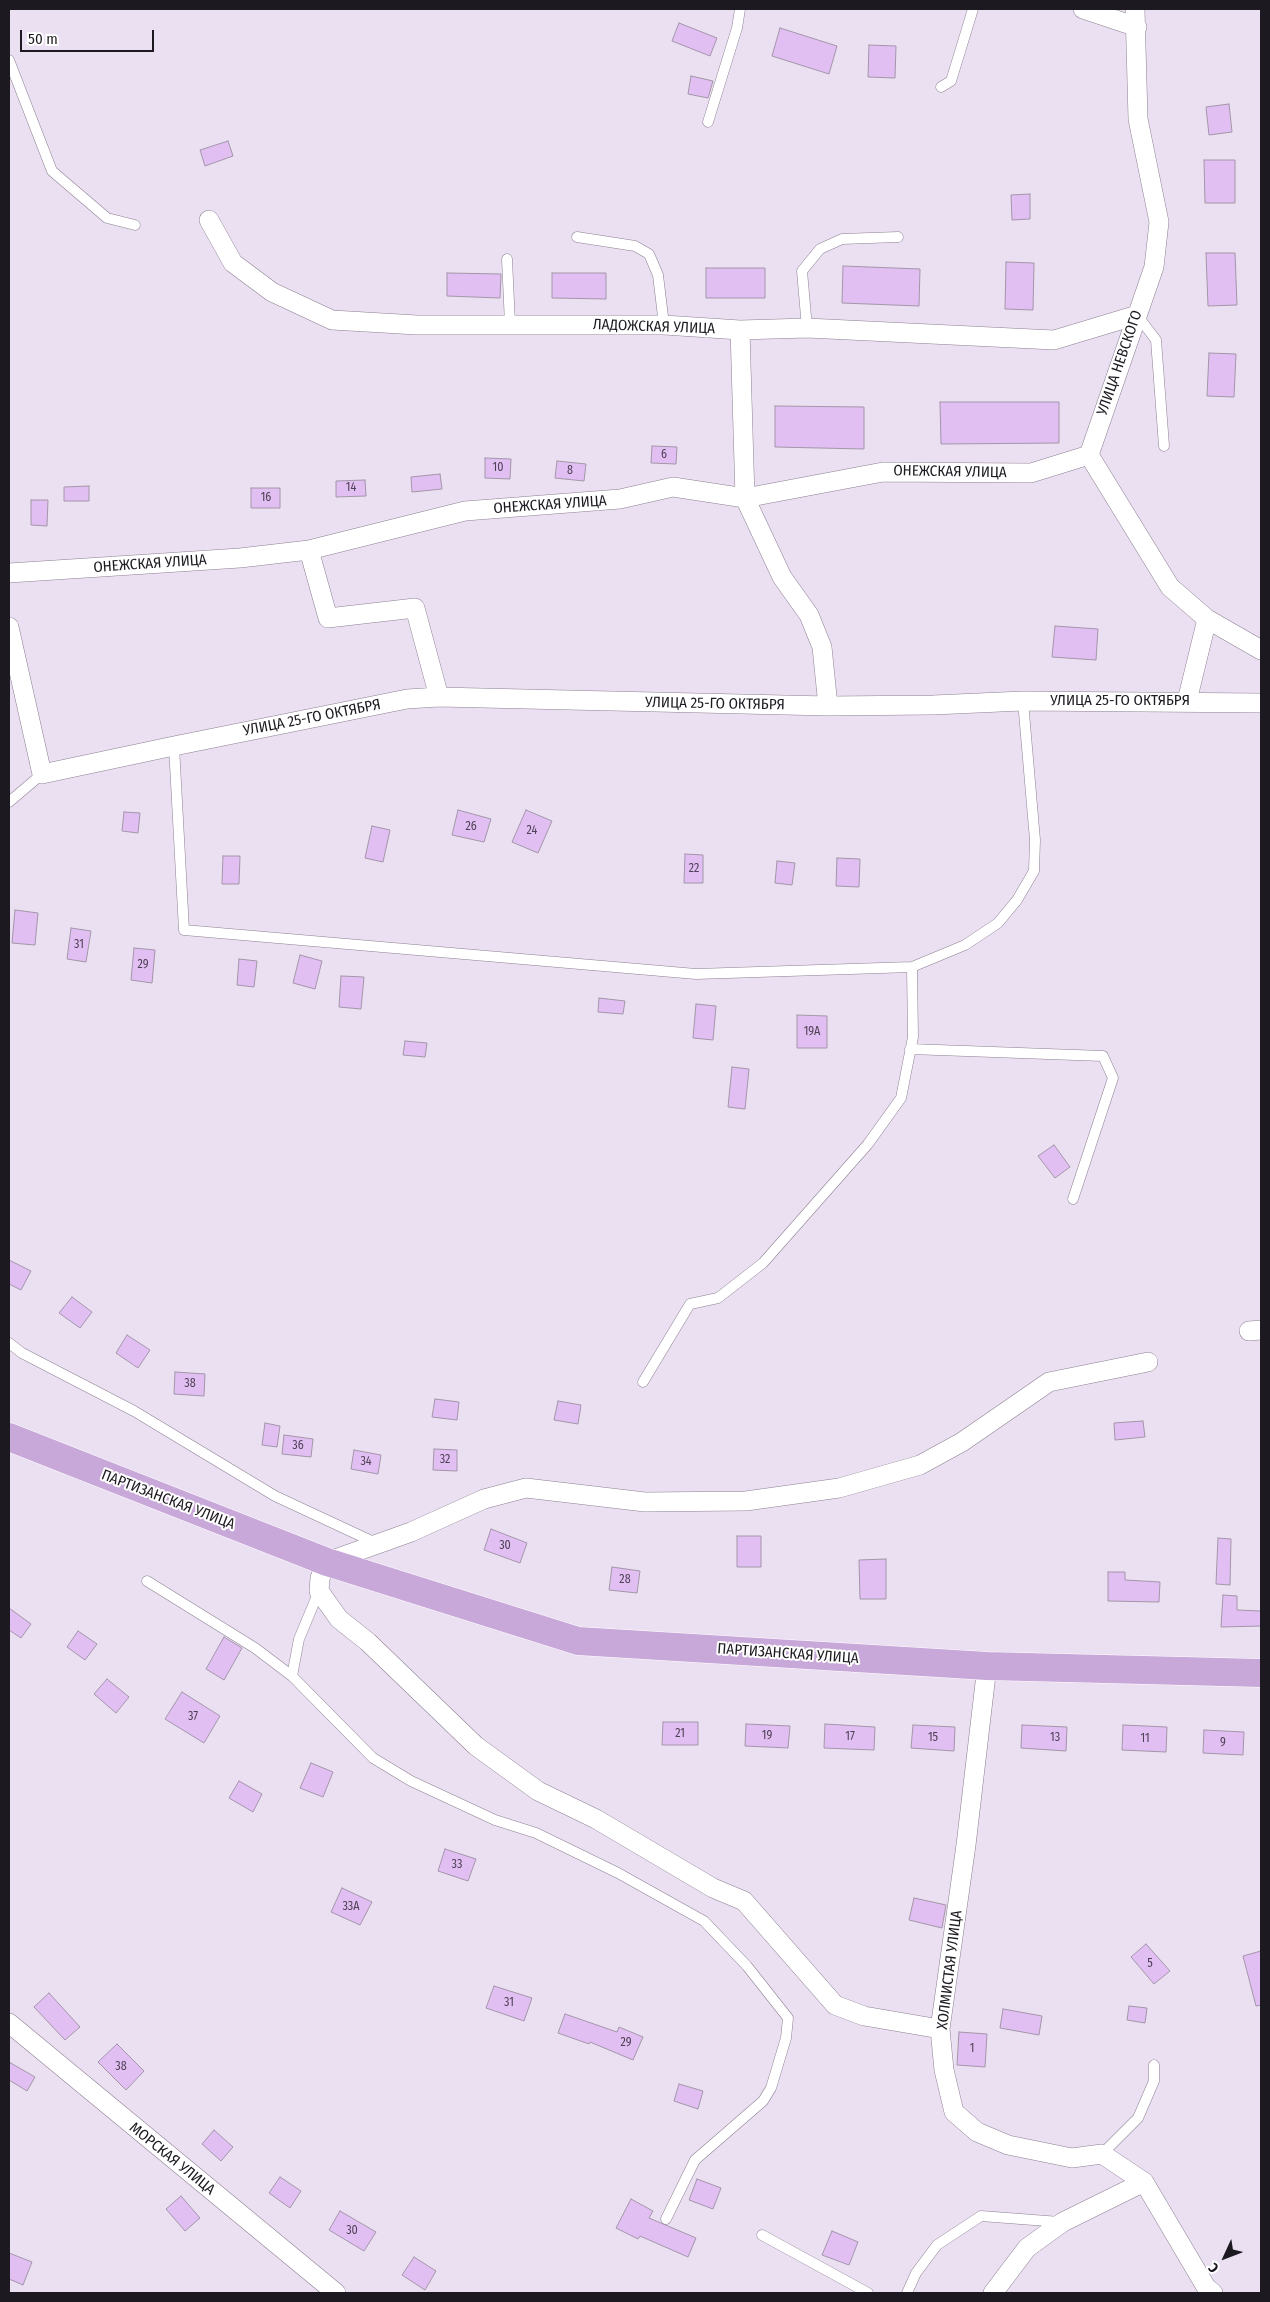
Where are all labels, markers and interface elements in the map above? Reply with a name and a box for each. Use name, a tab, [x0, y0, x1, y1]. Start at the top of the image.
scale bar	[22, 20, 156, 52]
text: 50 m	[28, 30, 58, 48]
street label: УЛИЦА НЕВСКОГО	[1094, 308, 1146, 418]
street label: ЛАДОЖСКАЯ УЛИЦА	[593, 316, 715, 338]
house number: 6	[661, 448, 667, 462]
house number: 10	[493, 461, 503, 475]
street label: ОНЕЖСКАЯ УЛИЦА	[893, 462, 1007, 482]
house number: 8	[567, 464, 573, 478]
house number: 14	[346, 481, 356, 495]
house number: 16	[261, 491, 271, 505]
street label: ОНЕЖСКАЯ УЛИЦА	[493, 492, 607, 518]
street label: ОНЕЖСКАЯ УЛИЦА	[93, 551, 207, 577]
street label: УЛИЦА 25-ГО ОКТЯБРЯ	[1050, 692, 1190, 710]
street label: УЛИЦА 25-ГО ОКТЯБРЯ	[645, 694, 785, 714]
street label: УЛИЦА 25-ГО ОКТЯБРЯ	[242, 696, 382, 740]
house number: 26	[465, 820, 477, 834]
house number: 24	[527, 824, 537, 838]
house number: 22	[689, 862, 699, 876]
house number: 31	[74, 938, 84, 952]
house number: 29	[137, 958, 149, 972]
house number: 19А	[804, 1025, 820, 1039]
house number: 38	[184, 1377, 196, 1391]
house number: 36	[292, 1439, 304, 1453]
house number: 32	[440, 1453, 450, 1467]
house number: 34	[360, 1455, 372, 1469]
street label: ПАРТИЗАНСКАЯ УЛИЦА	[99, 1466, 237, 1534]
house number: 30	[499, 1539, 511, 1553]
house number: 28	[619, 1573, 631, 1587]
street label: ПАРТИЗАНСКАЯ УЛИЦА	[717, 1640, 859, 1668]
house number: 37	[188, 1710, 198, 1724]
house number: 21	[675, 1727, 685, 1741]
house number: 19	[762, 1729, 772, 1743]
house number: 17	[845, 1730, 855, 1744]
house number: 15	[928, 1731, 938, 1745]
house number: 13	[1050, 1731, 1060, 1745]
house number: 11	[1140, 1732, 1150, 1746]
house number: 9	[1220, 1736, 1226, 1750]
house number: 33	[452, 1858, 462, 1872]
house number: 33А	[342, 1900, 360, 1914]
street label: ХОЛМИСТАЯ УЛИЦА	[934, 1909, 966, 2031]
house number: 5	[1147, 1957, 1153, 1971]
house number: 31	[504, 1996, 514, 2010]
house number: 29	[620, 2036, 632, 2050]
house number: 1	[970, 2042, 974, 2056]
house number: 38	[115, 2060, 127, 2074]
street label: МОРСКАЯ УЛИЦА	[126, 2119, 218, 2199]
house number: 30	[346, 2224, 358, 2238]
north arrow	[1200, 2232, 1250, 2282]
text: С	[1205, 2259, 1222, 2276]

